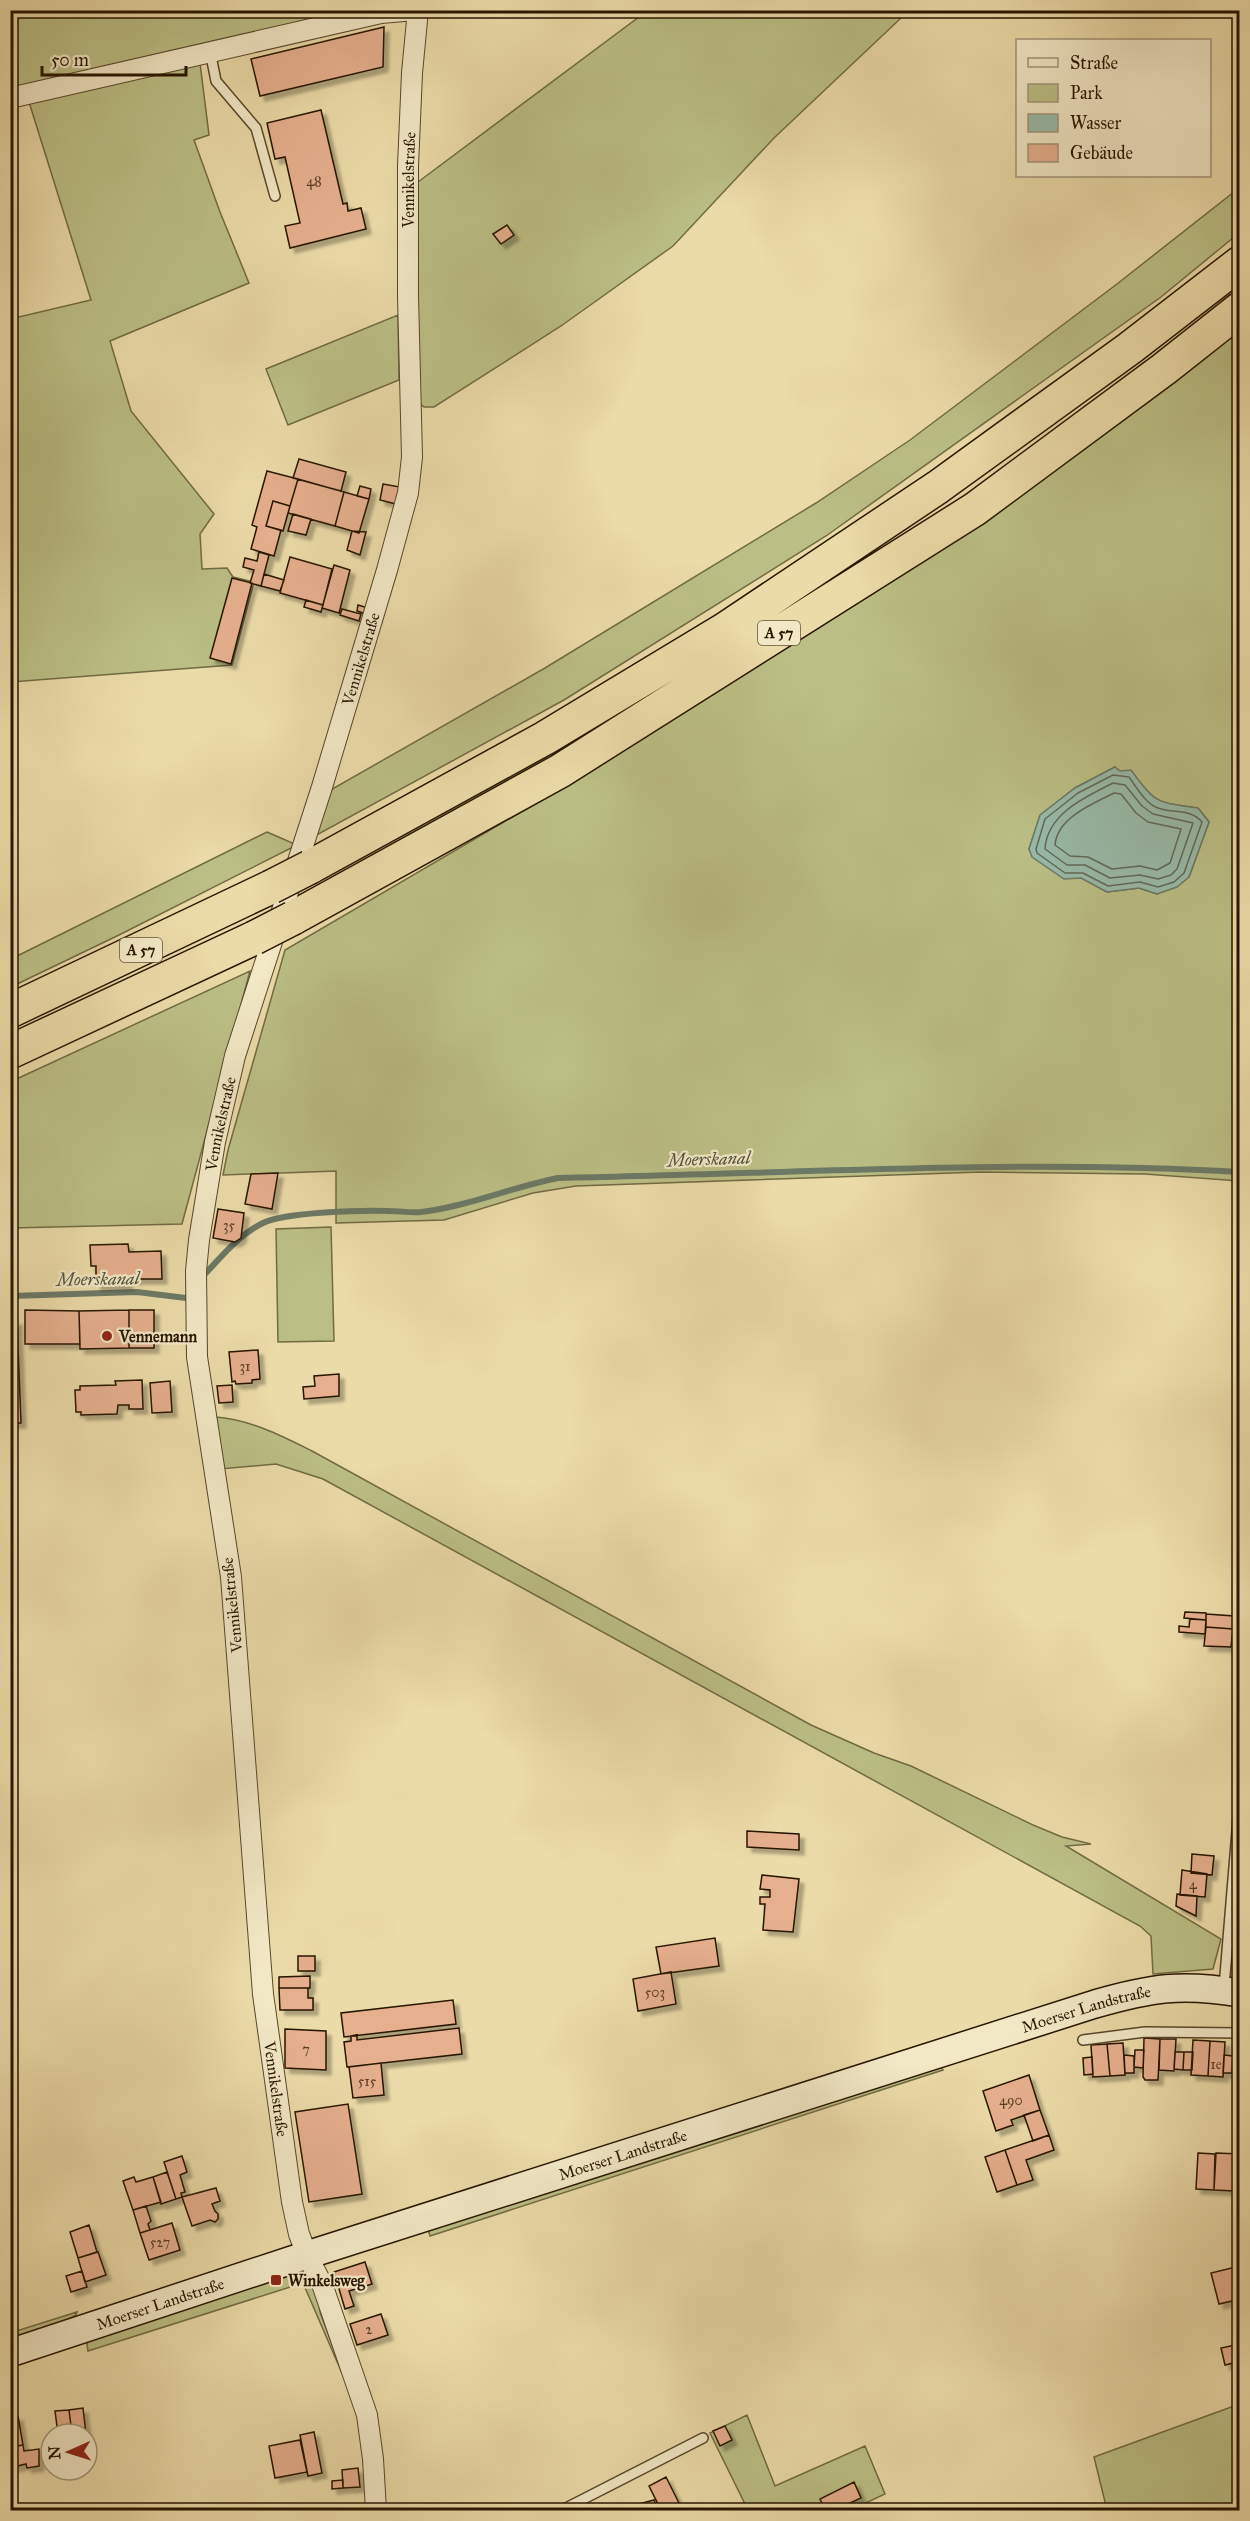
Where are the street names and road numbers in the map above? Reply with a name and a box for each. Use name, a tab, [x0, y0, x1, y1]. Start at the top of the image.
street label: Vennikelstraße	[399, 131, 419, 229]
street label: Vennikelstraße	[337, 610, 383, 708]
road number: A 57	[758, 621, 800, 645]
road number: A 57	[120, 938, 162, 962]
street label: Vennikelstraße	[201, 1074, 239, 1173]
street label: Vennikelstraße	[218, 1556, 247, 1655]
street label: Moerser Landstraße	[1019, 1981, 1152, 2036]
street label: Vennikelstraße	[260, 2039, 292, 2138]
street label: Moerser Landstraße	[556, 2125, 690, 2184]
street label: Moerser Landstraße	[94, 2273, 227, 2333]

